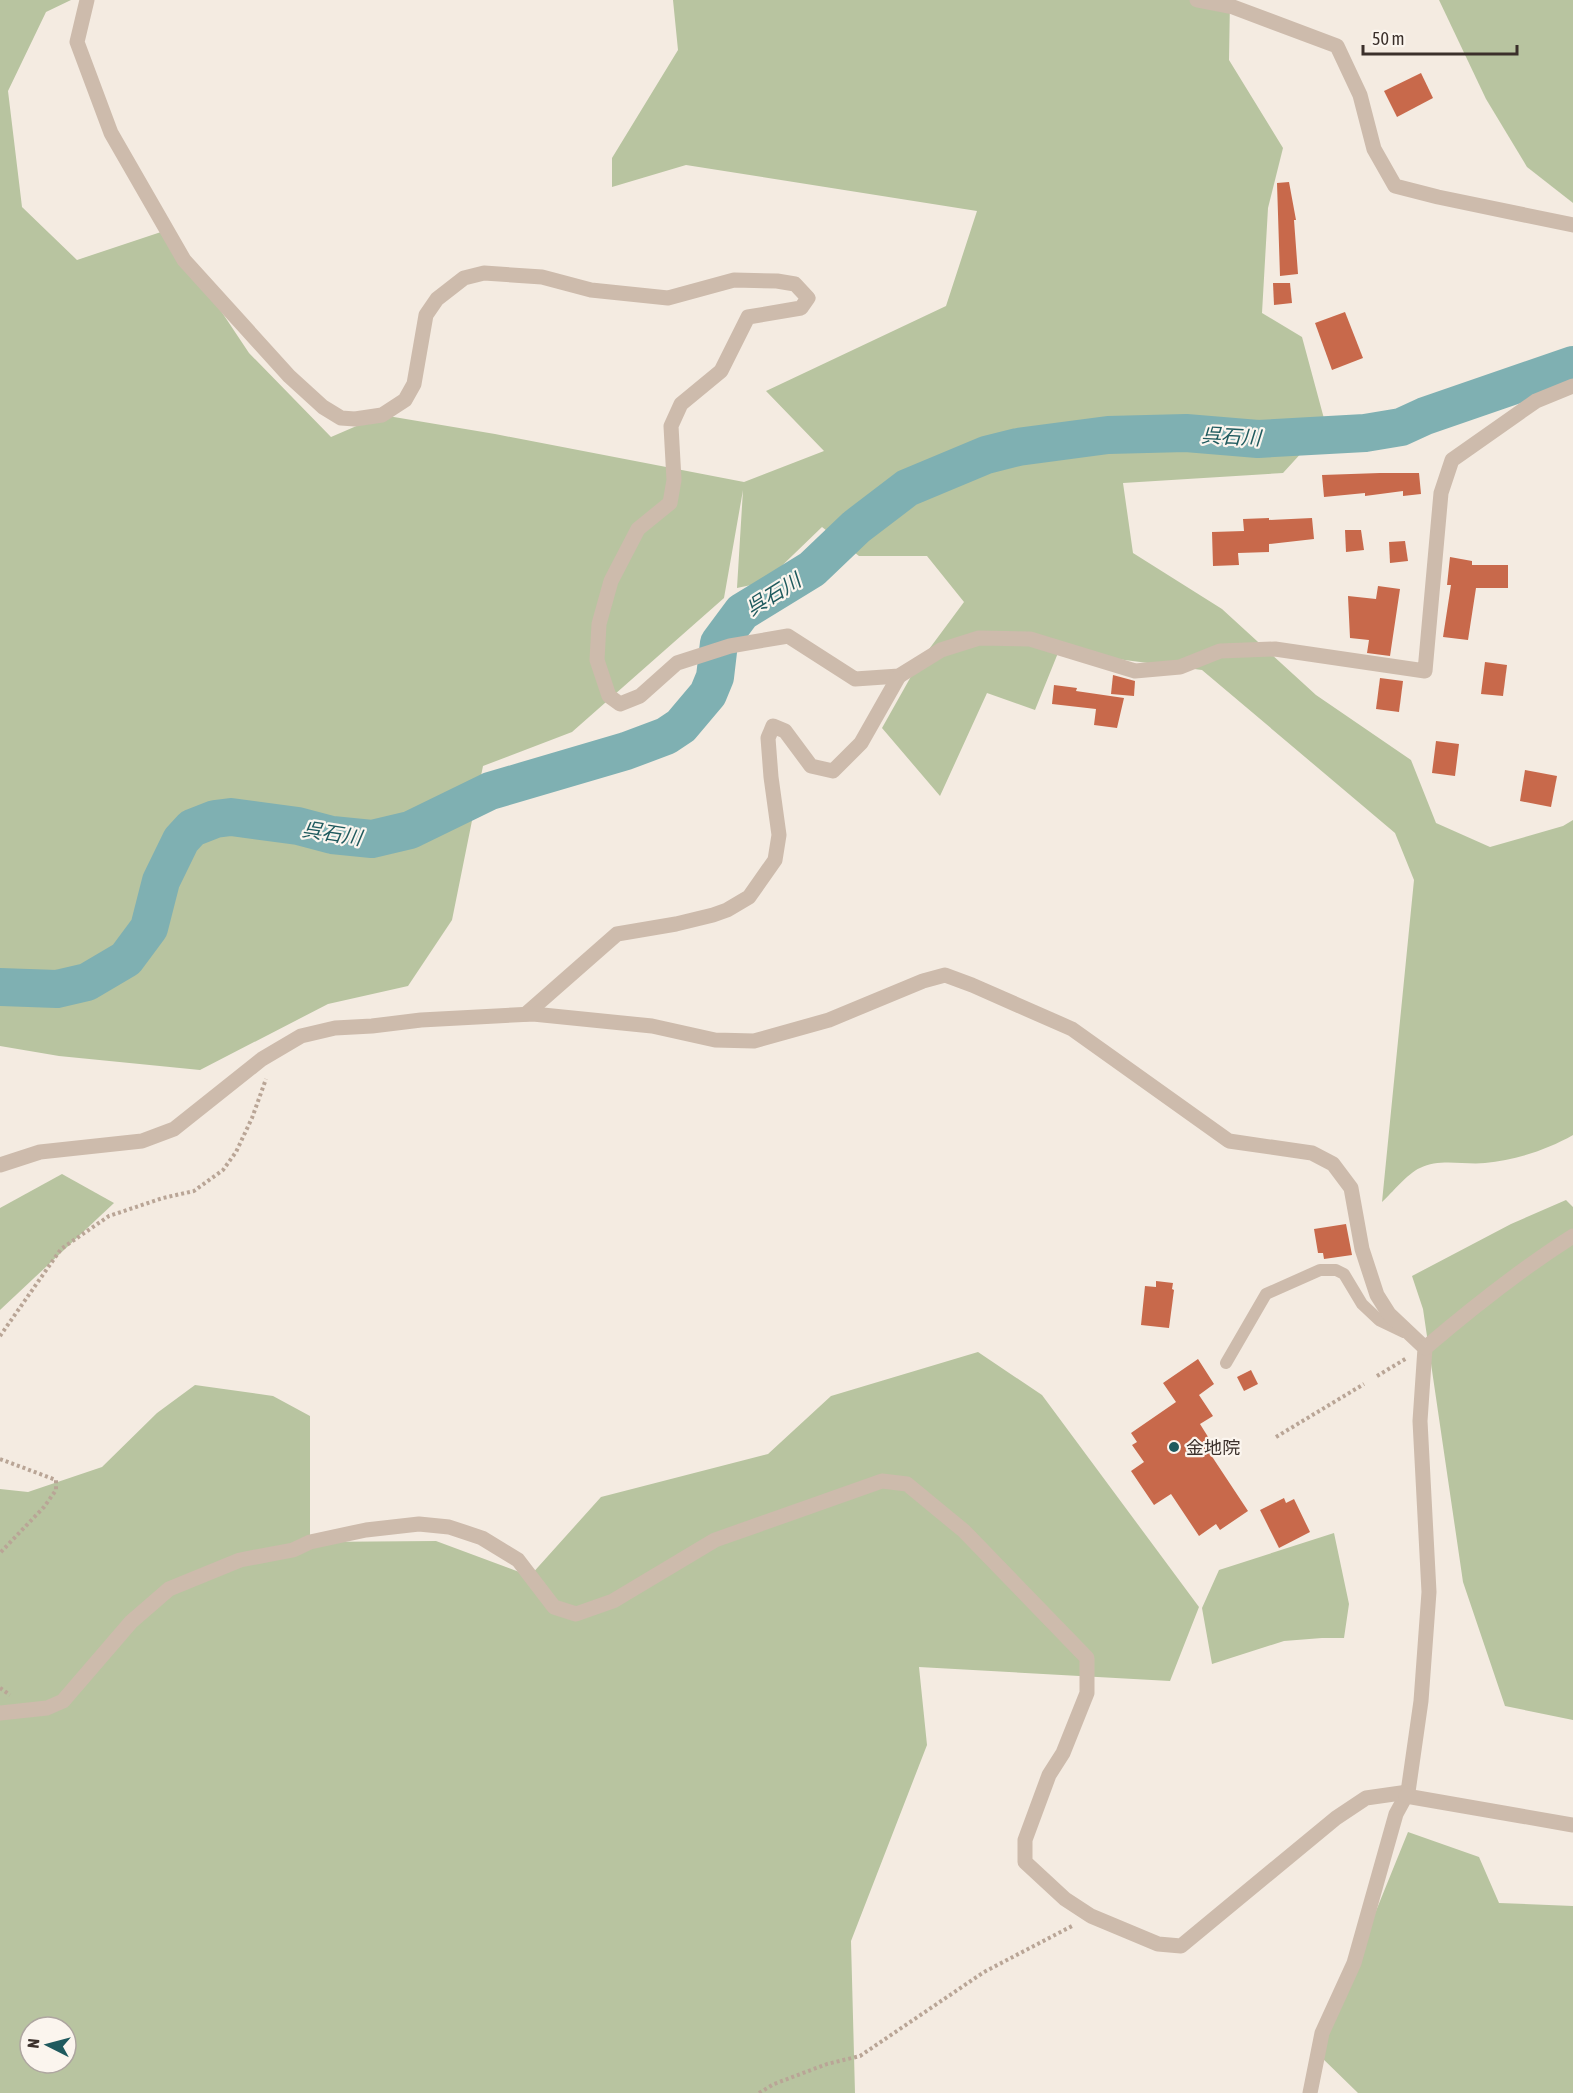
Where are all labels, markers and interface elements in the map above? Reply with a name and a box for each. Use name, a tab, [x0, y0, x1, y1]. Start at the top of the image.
scale bar	[1363, 18, 1518, 56]
text: 50 m	[1372, 28, 1404, 49]
water label: 呉石川	[1200, 423, 1264, 449]
water label: 呉石川	[741, 567, 806, 620]
water label: 呉石川	[301, 817, 365, 849]
place label: 金地院	[1186, 1437, 1240, 1458]
marker: 金地院	[1167, 1440, 1181, 1454]
north arrow	[18, 2015, 78, 2075]
text: N	[24, 2038, 43, 2049]

